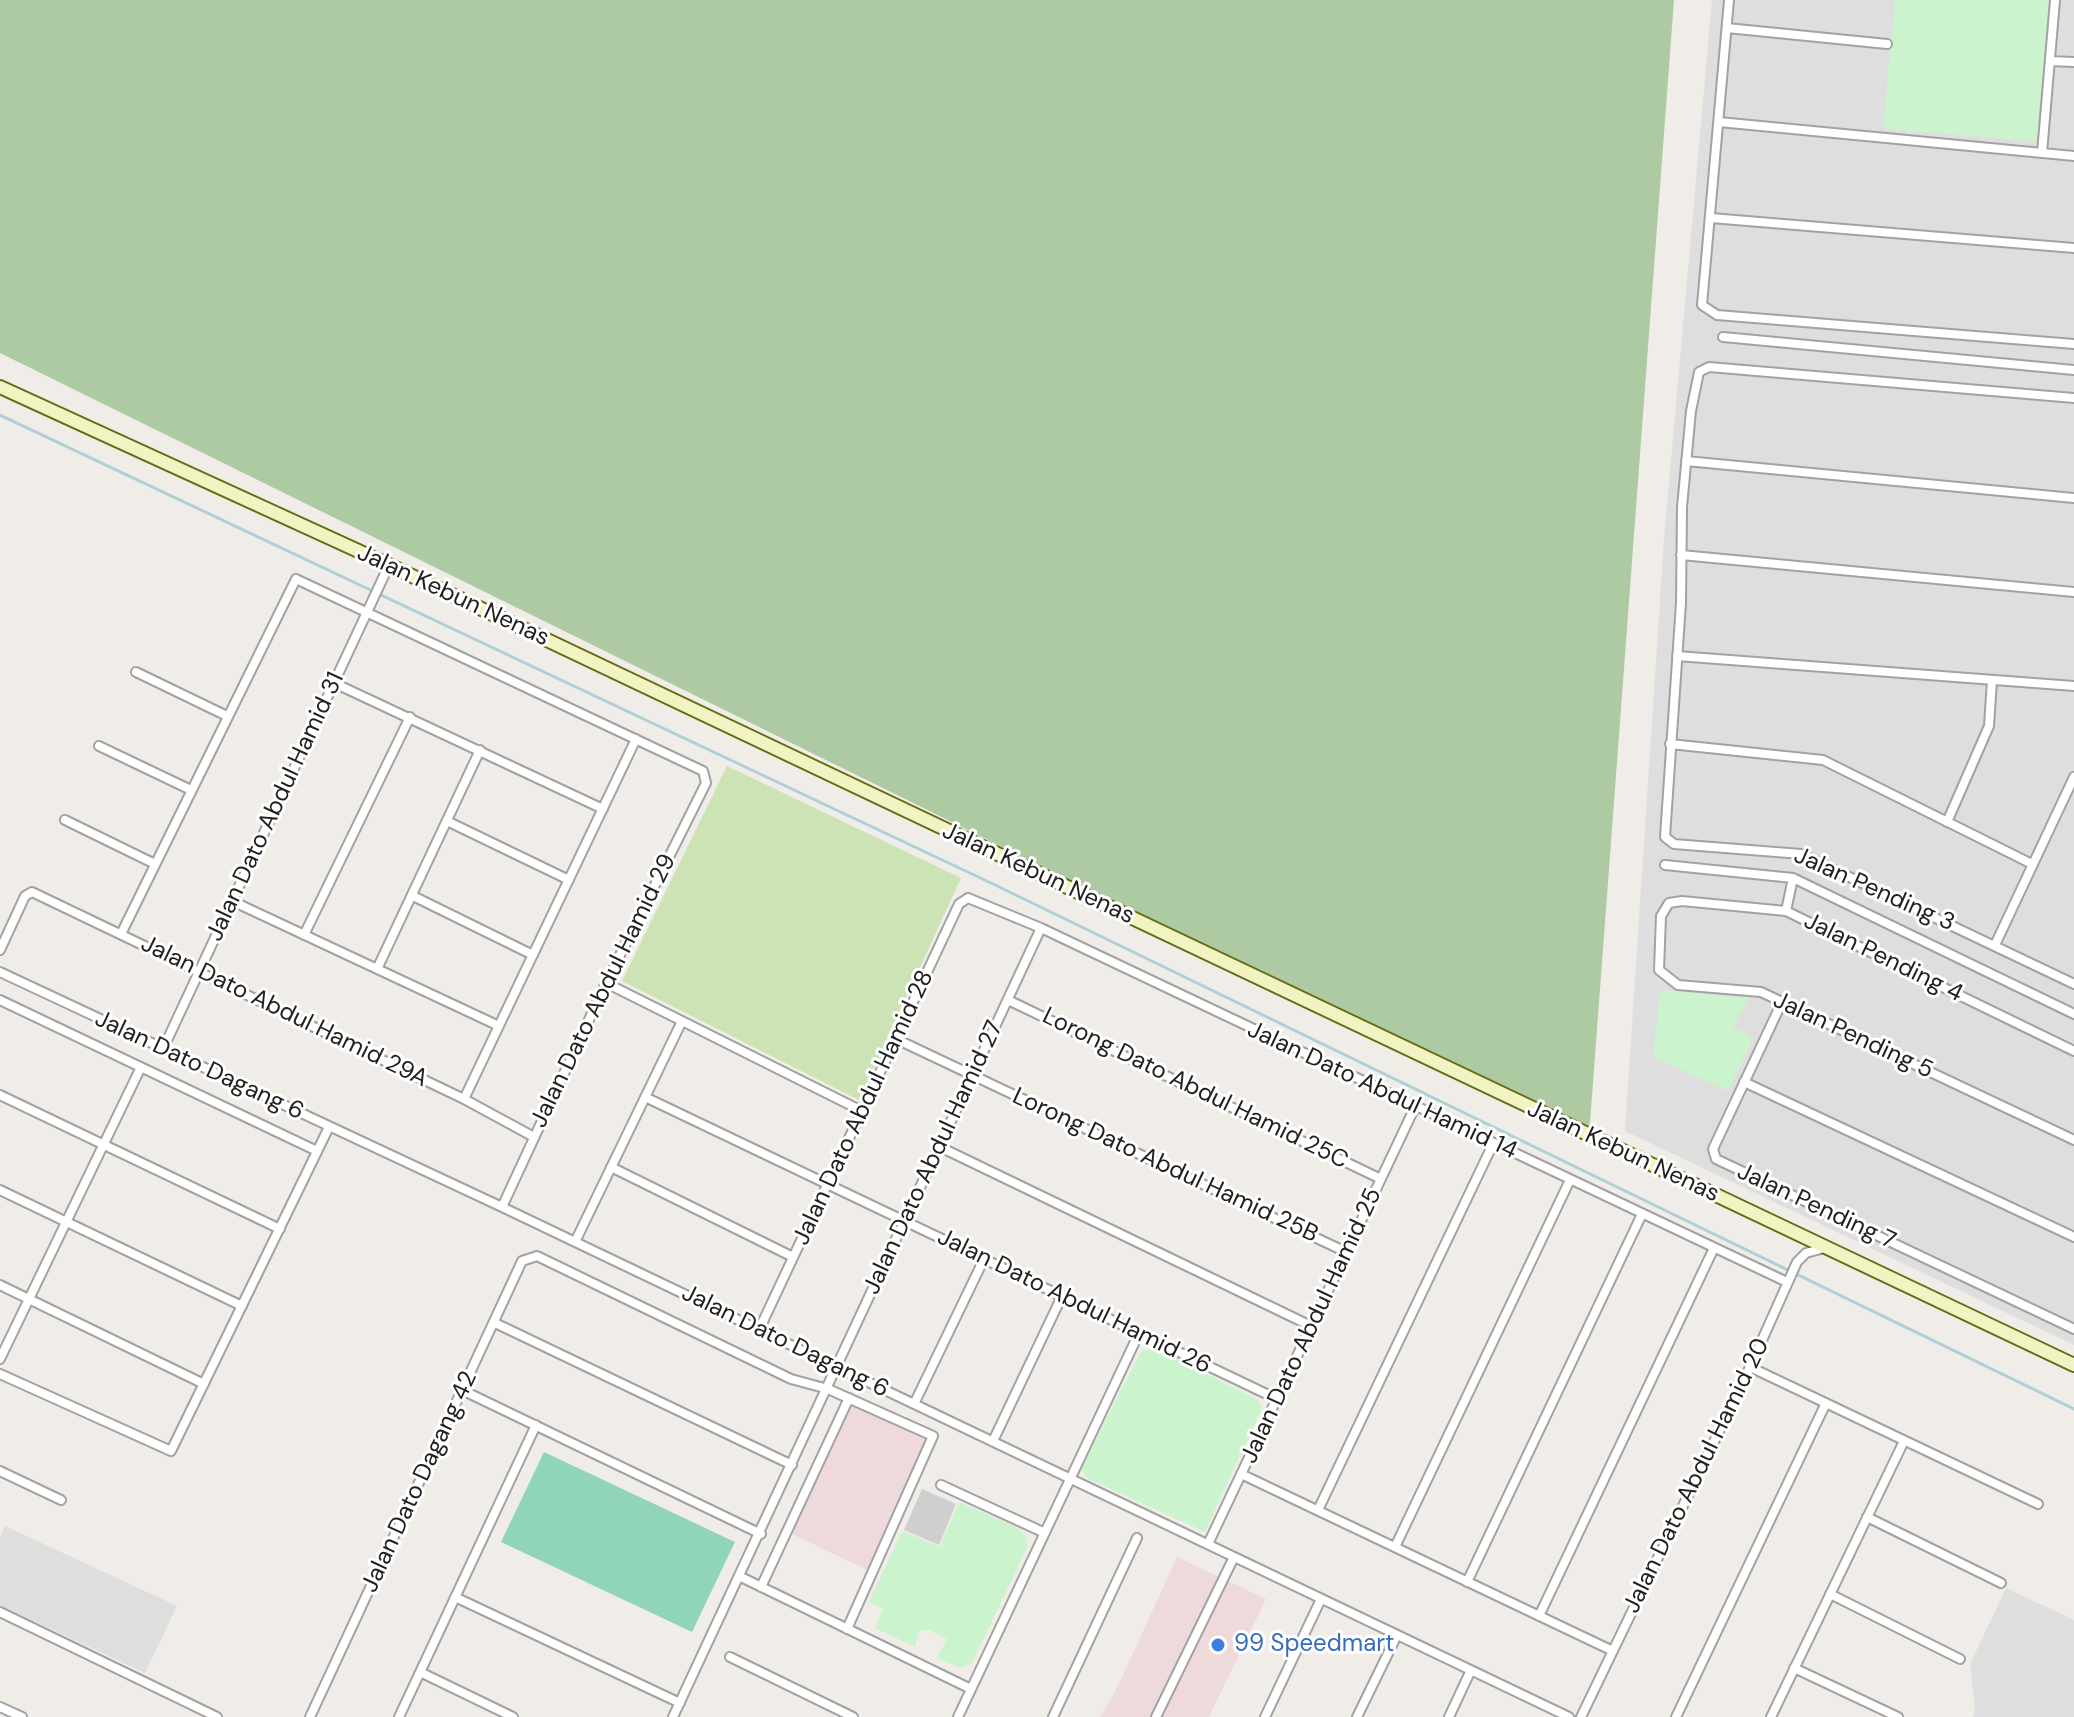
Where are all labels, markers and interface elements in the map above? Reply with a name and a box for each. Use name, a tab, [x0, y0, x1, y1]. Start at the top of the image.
street label: Jalan Kebun Nenas	[352, 539, 554, 653]
street label: Jalan Dato Abdul Hamid 31	[201, 668, 351, 946]
street label: Jalan Kebun Nenas	[937, 817, 1139, 931]
street label: Jalan Pending 3	[1789, 842, 1959, 938]
street label: Jalan Dato Abdul Hamid 29	[525, 850, 683, 1132]
street label: Jalan Pending 4	[1799, 907, 1967, 1009]
street label: Jalan Dato Abdul Hamid 29A	[136, 930, 432, 1094]
street label: Jalan Dato Abdul Hamid 28	[788, 966, 940, 1250]
street label: Jalan Pending 5	[1768, 986, 1938, 1086]
street label: Lorong Dato Abdul Hamid 25C	[1037, 1002, 1353, 1176]
street label: Jalan Dato Dagang 6	[90, 1005, 308, 1127]
street label: Jalan Dato Abdul Hamid 14	[1243, 1016, 1521, 1166]
street label: Jalan Dato Abdul Hamid 27	[858, 1017, 1010, 1299]
street label: Lorong Dato Abdul Hamid 25B	[1008, 1082, 1322, 1250]
street label: Jalan Kebun Nenas	[1522, 1095, 1724, 1209]
street label: Jalan Pending 7	[1732, 1158, 1900, 1256]
street label: Jalan Dato Abdul Hamid 25	[1235, 1184, 1389, 1468]
street label: Jalan Dato Abdul Hamid 26	[932, 1223, 1216, 1381]
street label: Jalan Dato Dagang 6	[677, 1279, 893, 1405]
street label: Jalan Dato Abdul Hamid 20	[1618, 1334, 1776, 1618]
street label: Jalan Dato Dagang 42	[356, 1367, 484, 1597]
place label: 99 Speedmart	[1234, 1631, 1395, 1659]
marker: 99 Speedmart	[1209, 1636, 1227, 1654]

